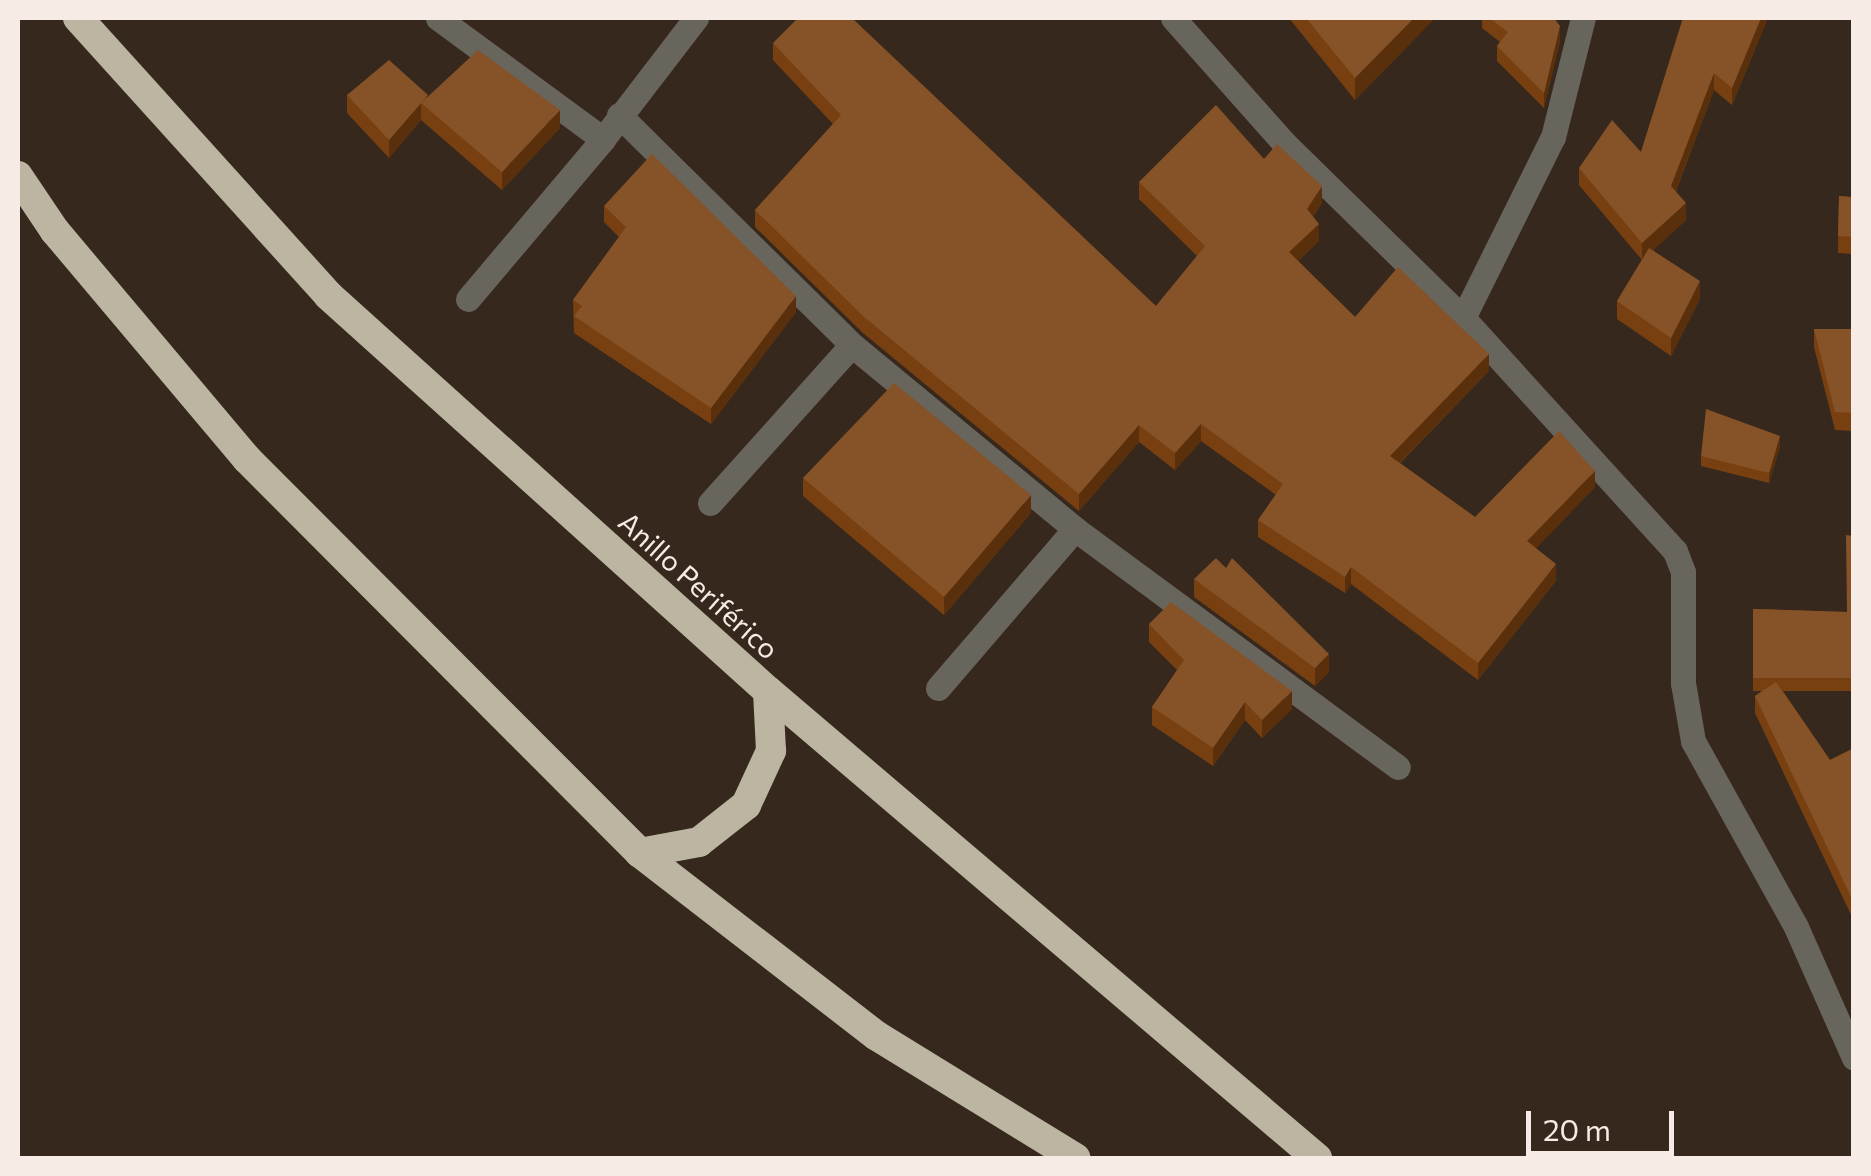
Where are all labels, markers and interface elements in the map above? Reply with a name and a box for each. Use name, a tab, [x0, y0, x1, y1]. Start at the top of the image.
street label: Anillo Periférico	[612, 505, 786, 665]
scale bar	[1531, 1091, 1678, 1153]
text: 20 m	[1543, 1110, 1611, 1147]

